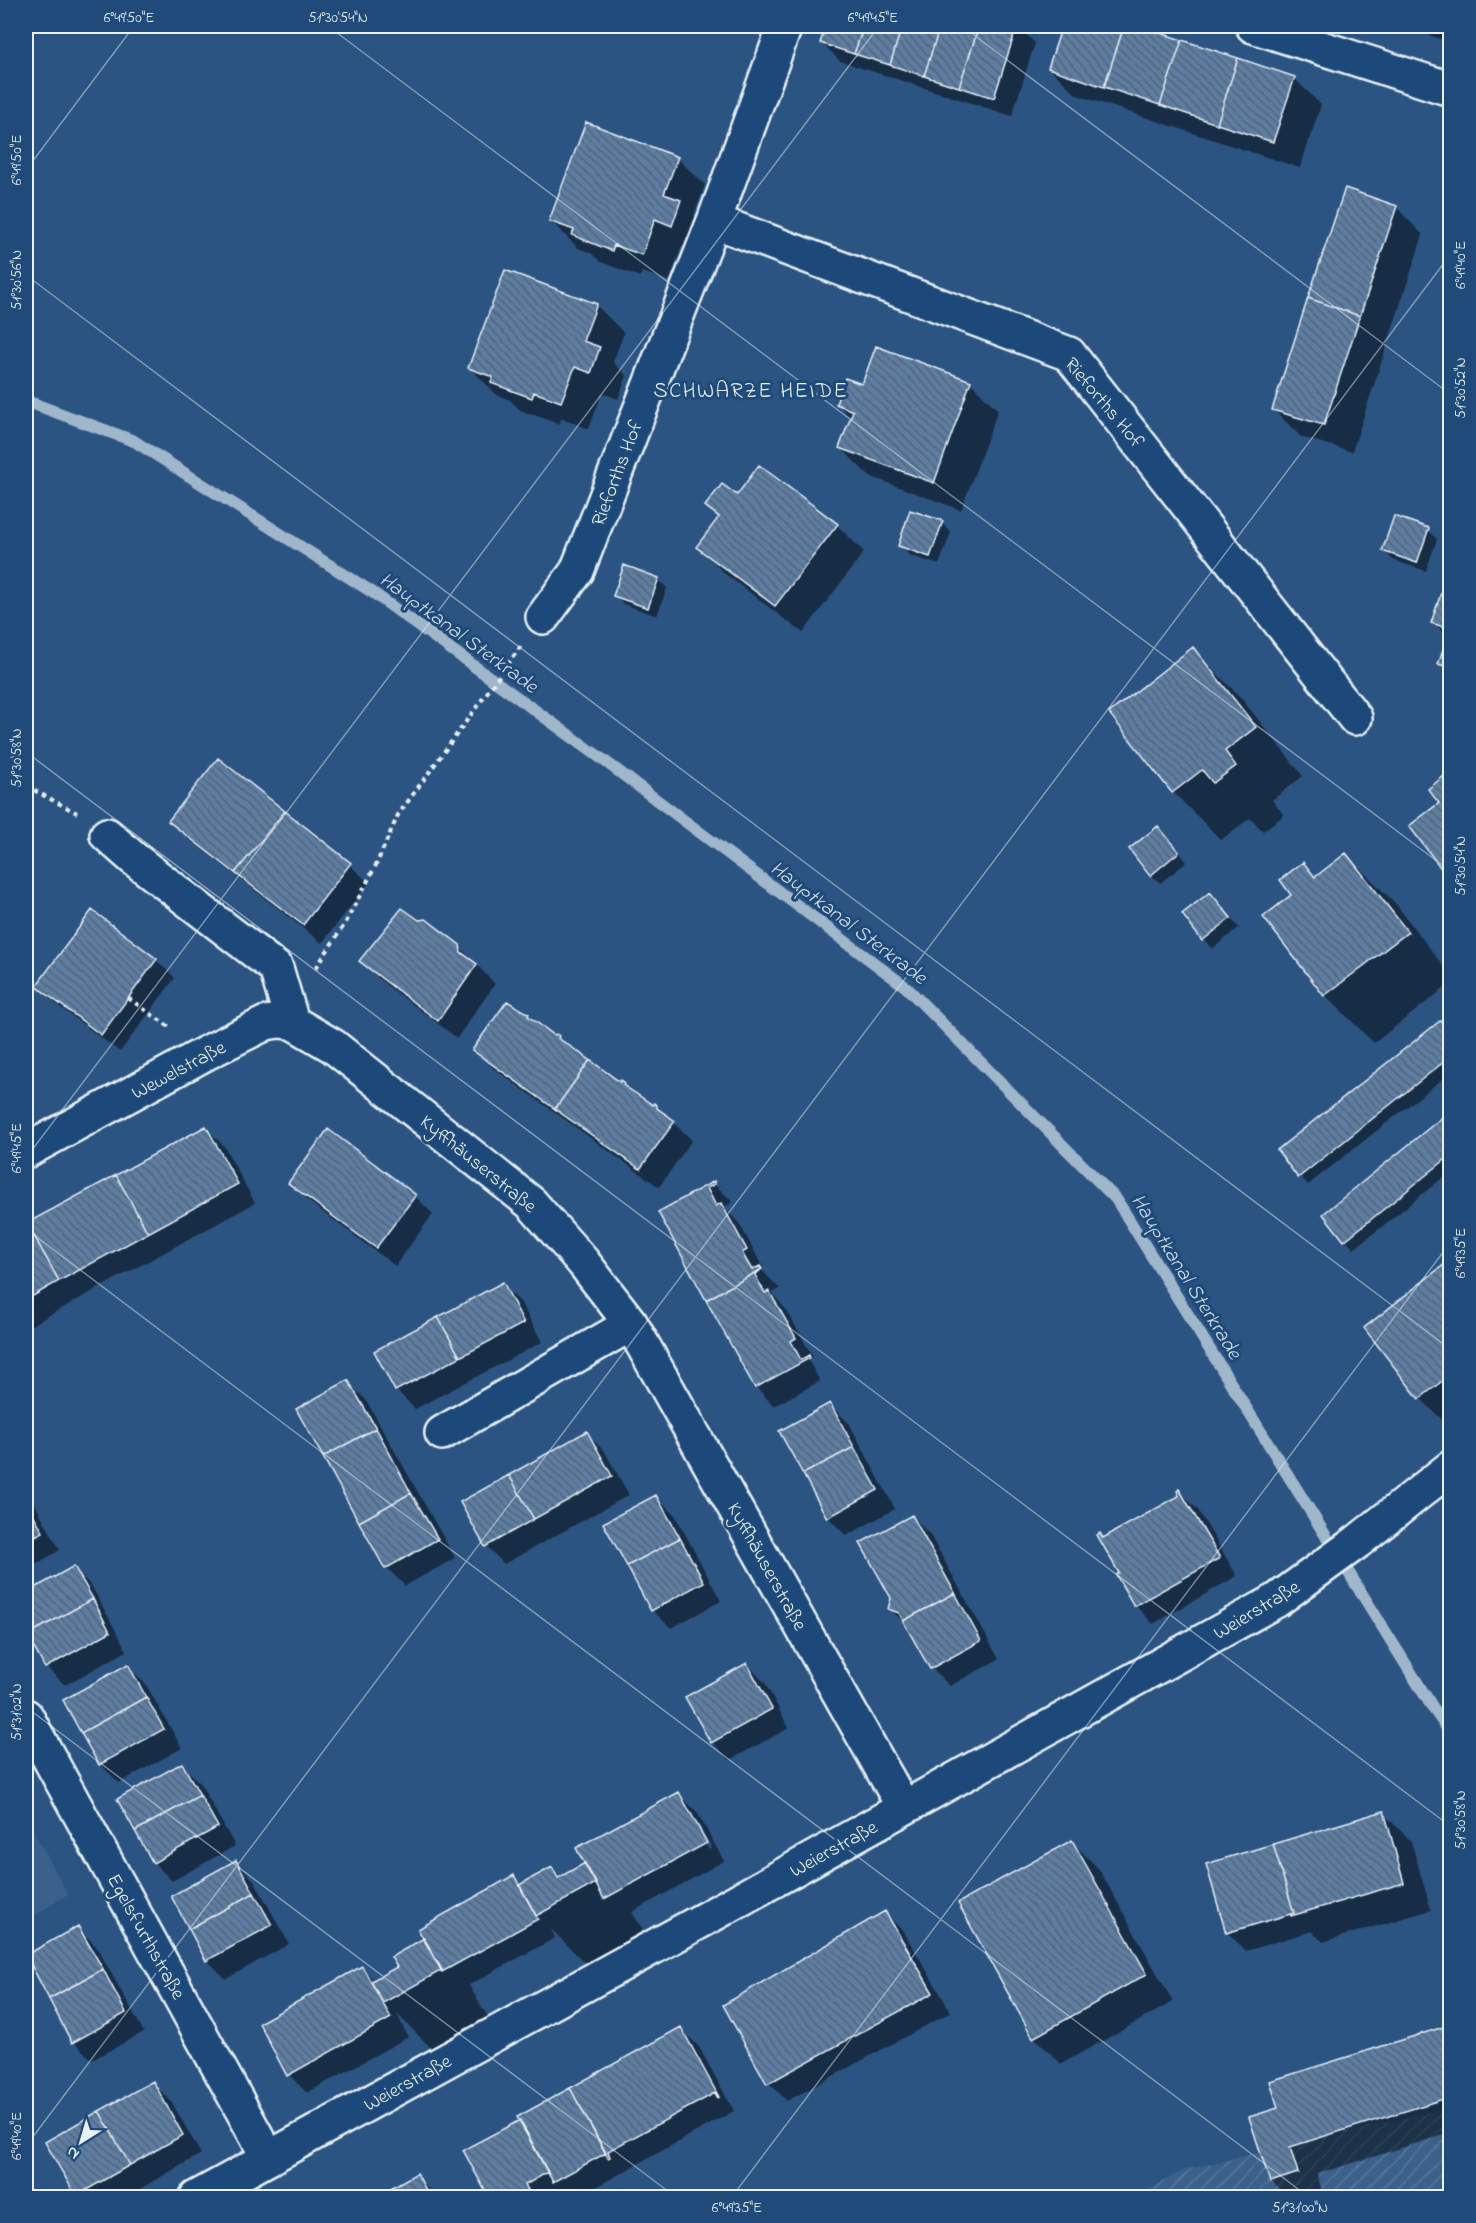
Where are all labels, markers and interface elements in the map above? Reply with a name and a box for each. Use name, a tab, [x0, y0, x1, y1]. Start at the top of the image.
text: 6°49'50"E	[104, 7, 154, 29]
text: 51°30'54"N	[308, 7, 368, 29]
text: 6°49'45"E	[848, 7, 898, 29]
text: 6°49'50"E	[6, 135, 28, 185]
text: 6°49'40"E	[1450, 241, 1472, 289]
text: 51°30'56"N	[6, 250, 28, 310]
street label: Rieforths Hof	[1056, 352, 1150, 456]
text: 51°30'52"N	[1450, 357, 1472, 419]
district label: SCHWARZE HEIDE	[654, 376, 848, 408]
street label: Rieforths Hof	[585, 416, 652, 531]
water label: Hauptkanal Sterkrade	[372, 566, 545, 702]
text: 51°30'58"N	[6, 728, 28, 788]
text: 51°30'54"N	[1450, 836, 1472, 896]
water label: Hauptkanal Sterkrade	[763, 855, 934, 994]
street label: Wewelstraße	[127, 1034, 232, 1108]
street label: Kyffhäuserstraße	[413, 1109, 542, 1221]
text: 6°49'45"E	[6, 1123, 28, 1173]
water label: Hauptkanal Sterkrade	[1122, 1189, 1249, 1367]
text: 6°49'35"E	[1450, 1228, 1472, 1278]
street label: Kyffhäuserstraße	[719, 1498, 813, 1637]
street label: Weierstraße	[1208, 1574, 1306, 1648]
text: 51°31'02"N	[6, 1683, 28, 1741]
text: 51°30'58"N	[1450, 1790, 1472, 1850]
street label: Weierstraße	[785, 1814, 883, 1886]
street label: Egelsfurthstraße	[97, 1869, 191, 2006]
street label: Weierstraße	[359, 2048, 457, 2120]
text: 6°49'40"E	[6, 2112, 28, 2160]
north arrow	[51, 2112, 111, 2172]
text: N	[61, 2139, 85, 2165]
text: 6°49'35"E	[712, 2197, 762, 2219]
text: 51°31'00"N	[1272, 2197, 1328, 2219]

